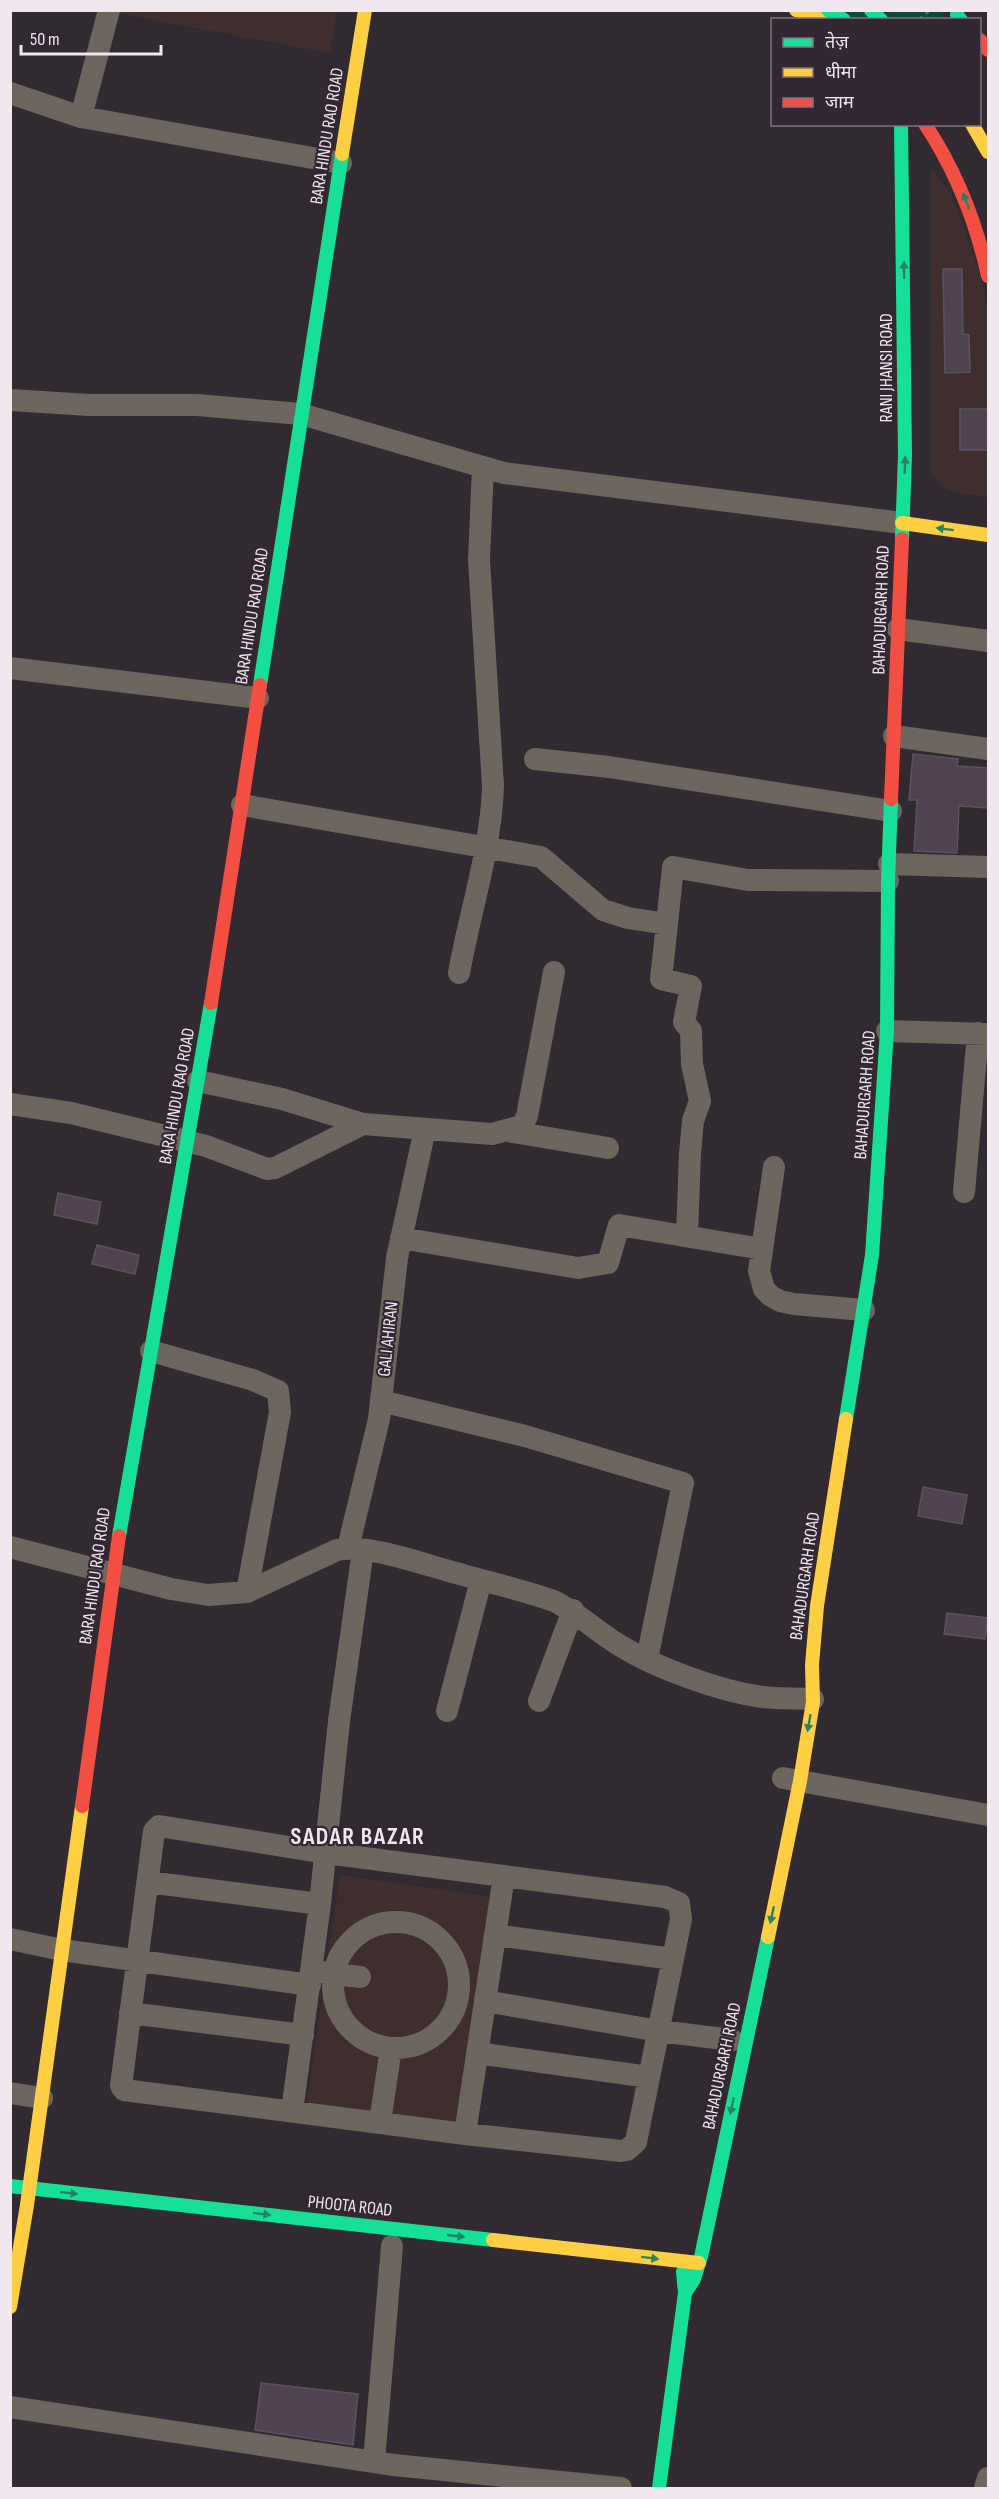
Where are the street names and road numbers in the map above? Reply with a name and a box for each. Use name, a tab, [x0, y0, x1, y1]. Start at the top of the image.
street label: BARA HINDU RAO ROAD	[306, 66, 348, 206]
street label: RANI JHANSI ROAD	[876, 313, 897, 423]
street label: BAHADURGARH ROAD	[868, 545, 894, 675]
street label: BARA HINDU RAO ROAD	[231, 546, 273, 686]
street label: BARA HINDU RAO ROAD	[155, 1026, 199, 1166]
street label: BAHADURGARH ROAD	[850, 1030, 880, 1160]
street label: GALI AHIRAN	[374, 1300, 402, 1378]
street label: BARA HINDU RAO ROAD	[75, 1506, 115, 1646]
street label: BAHADURGARH ROAD	[786, 1511, 824, 1641]
street label: BAHADURGARH ROAD	[698, 2001, 746, 2131]
street label: PHOOTA ROAD	[307, 2191, 393, 2221]

